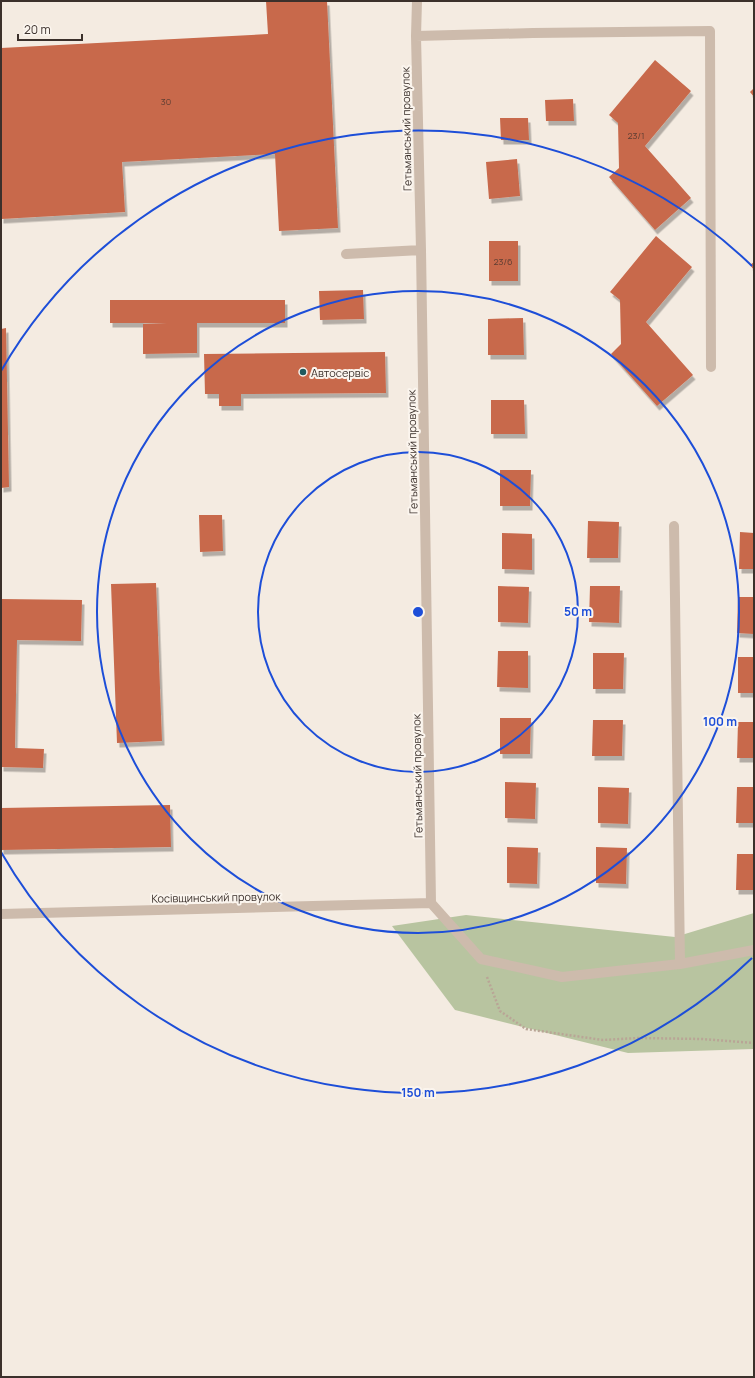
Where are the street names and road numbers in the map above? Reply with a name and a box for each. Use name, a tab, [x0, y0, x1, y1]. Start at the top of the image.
street label: Гетьманський провулок	[397, 66, 415, 191]
street label: Гетьманський провулок	[403, 389, 421, 514]
street label: Гетьманський провулок	[408, 713, 426, 838]
street label: Косівщинський провулок	[151, 888, 281, 906]

